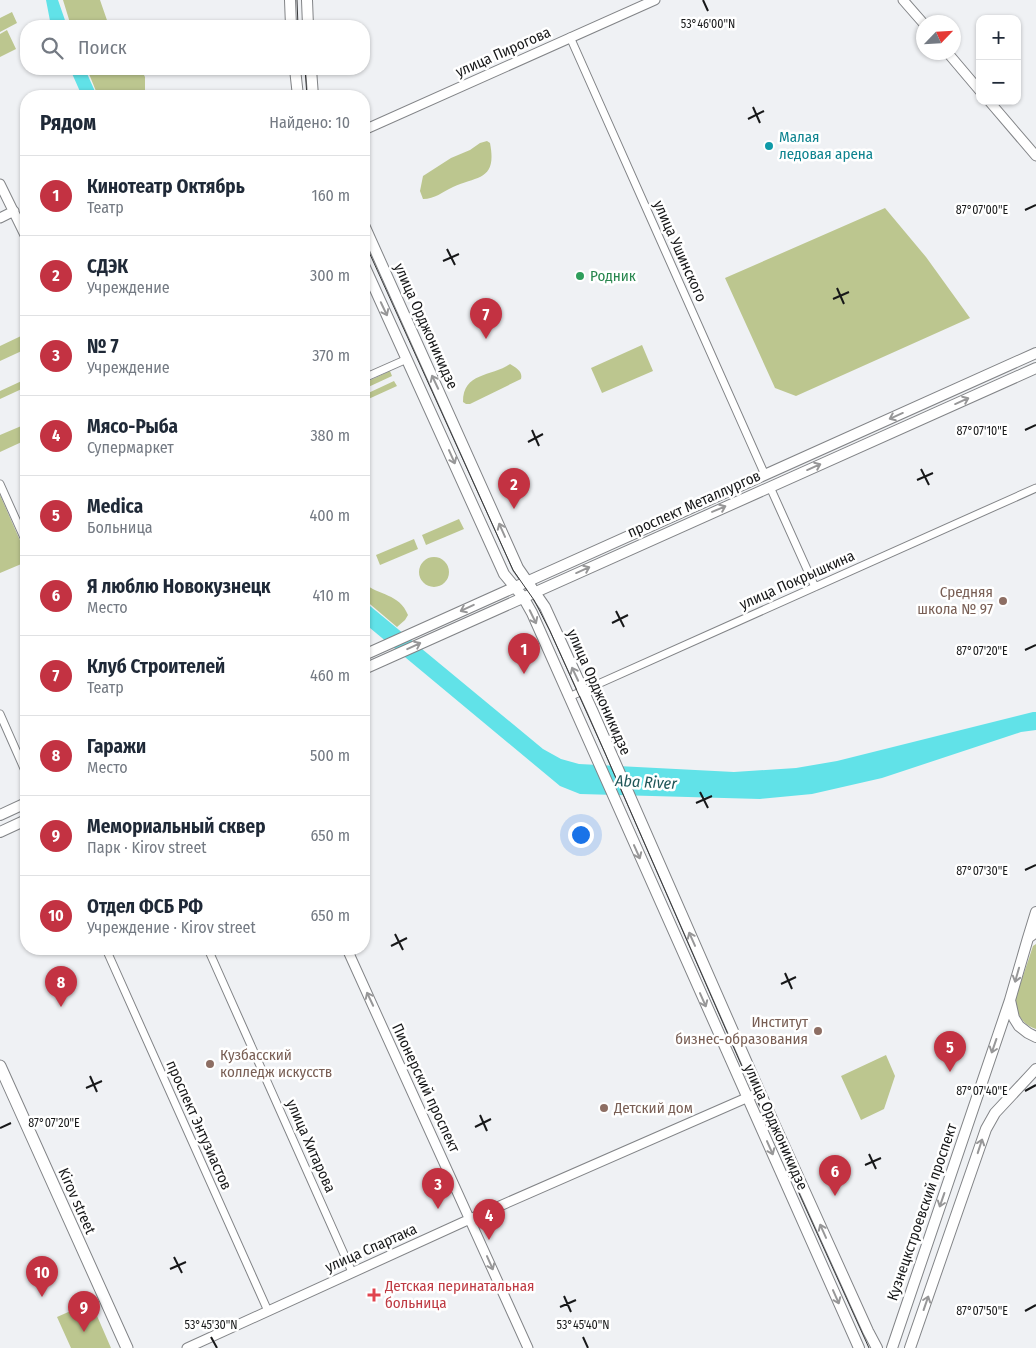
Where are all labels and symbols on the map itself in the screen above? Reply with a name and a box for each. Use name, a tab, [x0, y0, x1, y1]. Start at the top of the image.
north arrow	[916, 15, 961, 60]
text: 53°46'00"N	[681, 17, 735, 31]
street label: улица Пирогова	[453, 23, 553, 81]
place label: Малая ледовая арена	[779, 128, 873, 163]
marker: Малая ледовая арена	[763, 140, 775, 152]
street label: улица Ушинского	[650, 197, 710, 305]
text: 87°07'00"E	[956, 203, 1009, 217]
street label: улица Орджоникидзе	[390, 260, 462, 392]
place label: Родник	[590, 267, 636, 285]
marker: Родник	[574, 270, 586, 282]
pin: 7	[470, 298, 502, 339]
one-way arrow	[380, 301, 389, 316]
one-way arrow	[429, 375, 439, 390]
one-way arrow	[954, 395, 969, 405]
one-way arrow	[889, 412, 904, 422]
text: 87°07'10"E	[957, 424, 1008, 438]
one-way arrow	[447, 449, 457, 464]
one-way arrow	[806, 462, 821, 472]
street label: проспект Металлургов	[625, 467, 763, 541]
pin: 2	[498, 468, 530, 509]
one-way arrow	[711, 504, 726, 514]
one-way arrow	[496, 523, 506, 538]
street label: улица Покрышкина	[737, 547, 857, 613]
one-way arrow	[575, 564, 590, 574]
place label: Средняя школа № 97	[917, 583, 993, 618]
marker: Средняя школа № 97	[997, 595, 1009, 607]
one-way arrow	[460, 604, 475, 613]
one-way arrow	[529, 609, 538, 624]
street label: улица Орджоникидзе	[563, 626, 635, 758]
pin: 1	[508, 633, 540, 674]
one-way arrow	[406, 640, 421, 650]
text: 87°07'20"E	[956, 644, 1008, 658]
one-way arrow	[570, 667, 580, 682]
water label: Aba River	[614, 771, 678, 793]
your location	[568, 822, 594, 848]
one-way arrow	[633, 844, 642, 859]
text: 87°07'30"E	[956, 864, 1008, 878]
one-way arrow	[687, 932, 697, 947]
pin: 8	[45, 966, 77, 1007]
one-way arrow	[1012, 967, 1022, 983]
one-way arrow	[365, 992, 375, 1007]
one-way arrow	[699, 992, 709, 1007]
place label: Институт бизнес-образования	[675, 1013, 809, 1048]
street label: Пионерский проспект	[388, 1021, 464, 1156]
marker: Институт бизнес-образования	[812, 1025, 824, 1037]
pin: 5	[934, 1031, 966, 1072]
one-way arrow	[989, 1038, 998, 1053]
place label: Кузбасский колледж искусств	[220, 1046, 332, 1081]
street label: проспект Энтузиастов	[162, 1057, 236, 1193]
marker: Кузбасский колледж искусств	[204, 1058, 216, 1070]
street label: улица Орджоникидзе	[740, 1061, 812, 1193]
text: 87°07'40"E	[956, 1084, 1008, 1098]
street label: улица Хитарова	[282, 1097, 340, 1195]
place label: Детский дом	[613, 1099, 693, 1117]
marker: Детский дом	[598, 1102, 610, 1114]
text: 87°07'20"E	[28, 1116, 80, 1130]
street label: Кузнецкстроевский проспект	[883, 1120, 961, 1303]
one-way arrow	[976, 1139, 985, 1154]
one-way arrow	[765, 1140, 775, 1155]
pin: 6	[819, 1155, 851, 1196]
street label: Kirov street	[54, 1165, 100, 1237]
pin: 3	[422, 1168, 454, 1209]
one-way arrow	[937, 1191, 946, 1207]
pin: 4	[473, 1199, 505, 1240]
street label: улица Спартака	[322, 1220, 420, 1276]
one-way arrow	[818, 1224, 827, 1239]
one-way arrow	[486, 1255, 496, 1270]
pin: 10	[26, 1256, 58, 1297]
place label: Детская перинатальная больница	[384, 1277, 534, 1312]
marker: Детская перинатальная больница	[367, 1288, 381, 1302]
one-way arrow	[832, 1289, 842, 1304]
pin: 9	[68, 1291, 100, 1332]
one-way arrow	[922, 1296, 931, 1312]
text: 87°07'50"E	[956, 1304, 1008, 1318]
text: 53°45'30"N	[184, 1318, 238, 1332]
text: 53°45'40"N	[556, 1318, 610, 1332]

